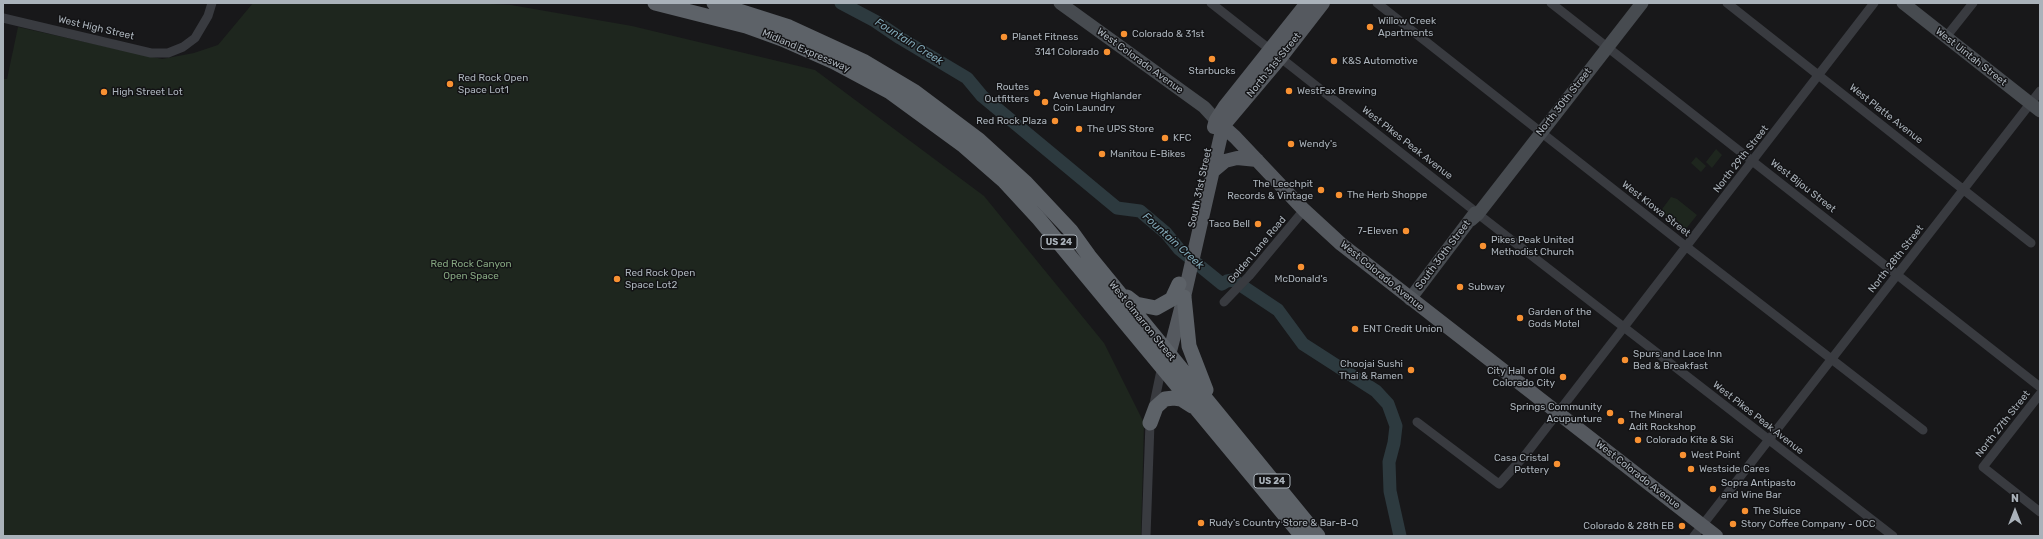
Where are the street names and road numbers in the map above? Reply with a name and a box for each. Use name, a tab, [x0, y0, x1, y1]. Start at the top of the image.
street label: West High Street	[57, 13, 135, 43]
street label: West Uintah Street	[1933, 25, 2009, 89]
street label: West Colorado Avenue	[1094, 26, 1186, 96]
street label: Midland Expressway	[760, 27, 852, 75]
street label: North 31st Street	[1244, 30, 1304, 100]
street label: North 30th Street	[1534, 66, 1594, 138]
street label: West Platte Avenue	[1847, 82, 1925, 146]
street label: West Pikes Peak Avenue	[1359, 104, 1455, 182]
street label: North 29th Street	[1711, 123, 1771, 195]
street label: South 31st Street	[1186, 147, 1214, 229]
street label: West Bijou Street	[1768, 157, 1838, 215]
street label: West Kiowa Street	[1619, 179, 1693, 239]
street label: Golden Lane Road	[1225, 214, 1289, 286]
street label: South 30th Street	[1413, 218, 1473, 292]
street label: North 28th Street	[1866, 223, 1926, 295]
road number: US 24	[1041, 235, 1077, 249]
street label: West Colorado Avenue	[1338, 239, 1426, 313]
street label: West Cimarron Street	[1106, 279, 1178, 363]
street label: West Pikes Peak Avenue	[1710, 379, 1806, 457]
street label: North 27th Street	[1973, 388, 2033, 460]
street label: West Colorado Avenue	[1593, 438, 1683, 512]
road number: US 24	[1254, 474, 1290, 488]

